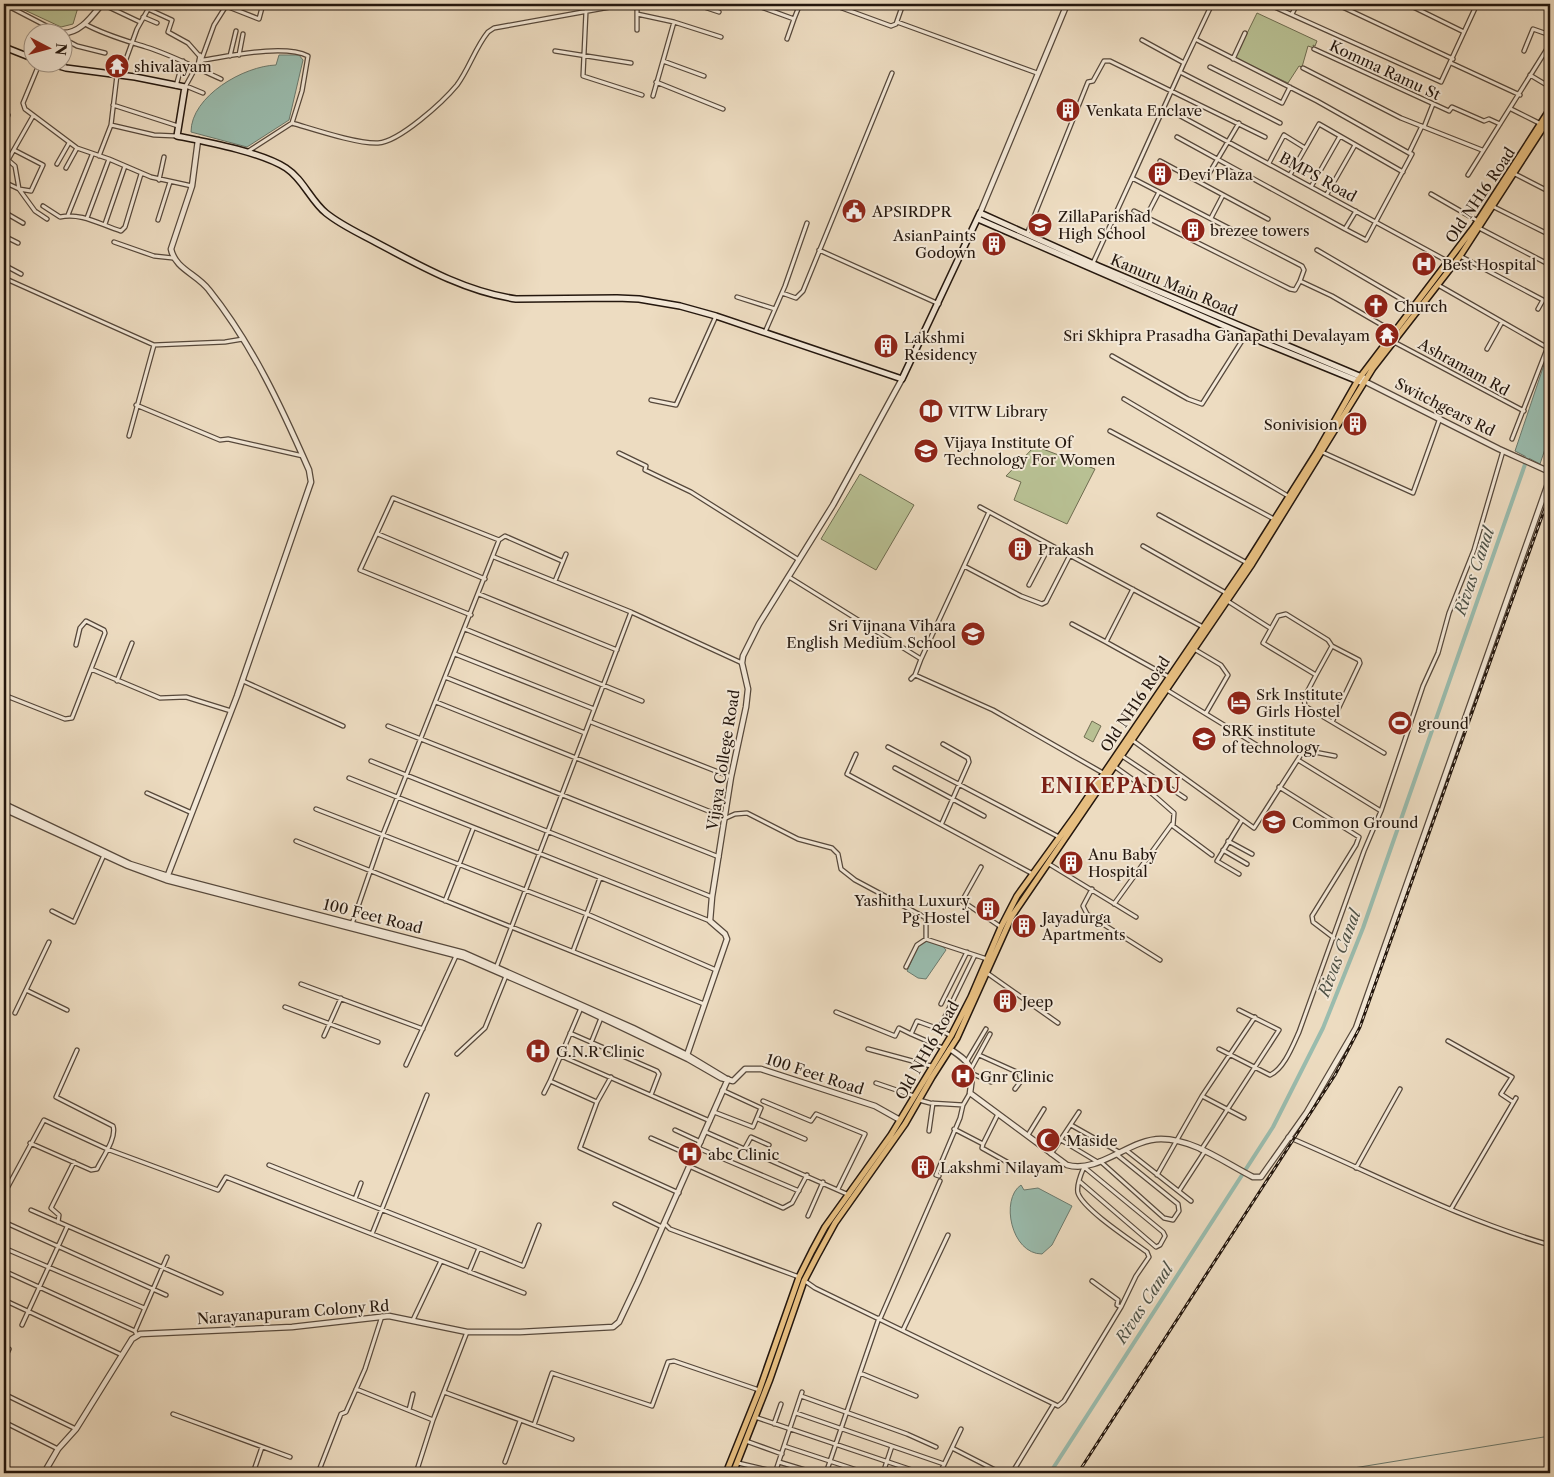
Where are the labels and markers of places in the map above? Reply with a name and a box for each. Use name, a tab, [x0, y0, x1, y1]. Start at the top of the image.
temple icon: shivalayam	[104, 53, 130, 79]
place label: shivalayam	[134, 57, 212, 76]
building icon: Venkata Enclave	[1055, 97, 1081, 123]
place label: Venkata Enclave	[1085, 101, 1202, 120]
building icon: Devi Plaza	[1147, 161, 1173, 187]
place label: Devi Plaza	[1178, 165, 1253, 184]
public building icon: APSIRDPR	[841, 198, 867, 224]
place label: APSIRDPR	[871, 202, 952, 221]
place label: ZillaParishad High School	[1058, 207, 1151, 243]
school or university icon: ZillaParishad High School	[1027, 212, 1053, 238]
building icon: brezee towers	[1180, 217, 1206, 243]
place label: brezee towers	[1210, 221, 1309, 240]
place label: AsianPaints Godown	[892, 226, 977, 262]
building icon: AsianPaints Godown	[981, 231, 1007, 257]
hospital icon: Best Hospital	[1411, 251, 1437, 277]
place label: Best Hospital	[1442, 255, 1537, 274]
church icon: Church	[1363, 293, 1389, 319]
place label: Church	[1394, 297, 1448, 316]
temple icon: Sri Skhipra Prasadha Ganapathi Devalayam	[1374, 322, 1400, 348]
place label: Sri Skhipra Prasadha Ganapathi Devalayam	[1063, 326, 1370, 345]
place label: Lakshmi Residency	[904, 328, 978, 364]
building icon: Lakshmi Residency	[873, 333, 899, 359]
library icon: VITW Library	[918, 398, 944, 424]
place label: VITW Library	[947, 402, 1048, 421]
building icon: Sonivision	[1342, 411, 1368, 437]
place label: Sonivision	[1264, 415, 1339, 434]
place label: Vijaya Institute Of Technology For Women	[943, 433, 1116, 469]
school or university icon: Vijaya Institute Of Technology For Women	[913, 438, 939, 464]
building icon: Prakash	[1007, 536, 1033, 562]
place label: Prakash	[1038, 540, 1095, 559]
place label: Sri Vijnana Vihara English Medium School	[786, 616, 957, 652]
school or university icon: Sri Vijnana Vihara English Medium School	[960, 621, 986, 647]
place label: Srk Institute Girls Hostel	[1256, 685, 1343, 721]
hotel icon: Srk Institute Girls Hostel	[1226, 690, 1252, 716]
sports icon: ground	[1387, 710, 1413, 736]
place label: ground	[1418, 714, 1469, 733]
place label: SRK institute of technology	[1222, 721, 1321, 757]
school or university icon: SRK institute of technology	[1191, 726, 1217, 752]
school or university icon: Common Ground	[1261, 809, 1287, 835]
place label: Common Ground	[1292, 813, 1418, 832]
place label: Anu Baby Hospital	[1087, 845, 1158, 881]
building icon: Anu Baby Hospital	[1058, 850, 1084, 876]
place label: Yashitha Luxury Pg Hostel	[853, 891, 971, 927]
building icon: Yashitha Luxury Pg Hostel	[975, 896, 1001, 922]
place label: Jayadurga Apartments	[1040, 908, 1125, 944]
building icon: Jayadurga Apartments	[1011, 913, 1037, 939]
building icon: Jeep	[992, 988, 1018, 1014]
place label: Jeep	[1020, 992, 1053, 1011]
hospital icon: G.N.R Clinic	[525, 1038, 551, 1064]
place label: G.N.R Clinic	[556, 1042, 645, 1061]
hospital icon: Gnr Clinic	[950, 1063, 976, 1089]
place label: Gnr Clinic	[980, 1067, 1054, 1086]
mosque icon: Maside	[1035, 1127, 1061, 1153]
place label: Maside	[1066, 1131, 1118, 1150]
hospital icon: abc Clinic	[677, 1141, 703, 1167]
place label: abc Clinic	[708, 1145, 779, 1164]
building icon: Lakshmi Nilayam	[910, 1154, 936, 1180]
place label: Lakshmi Nilayam	[940, 1158, 1064, 1177]

